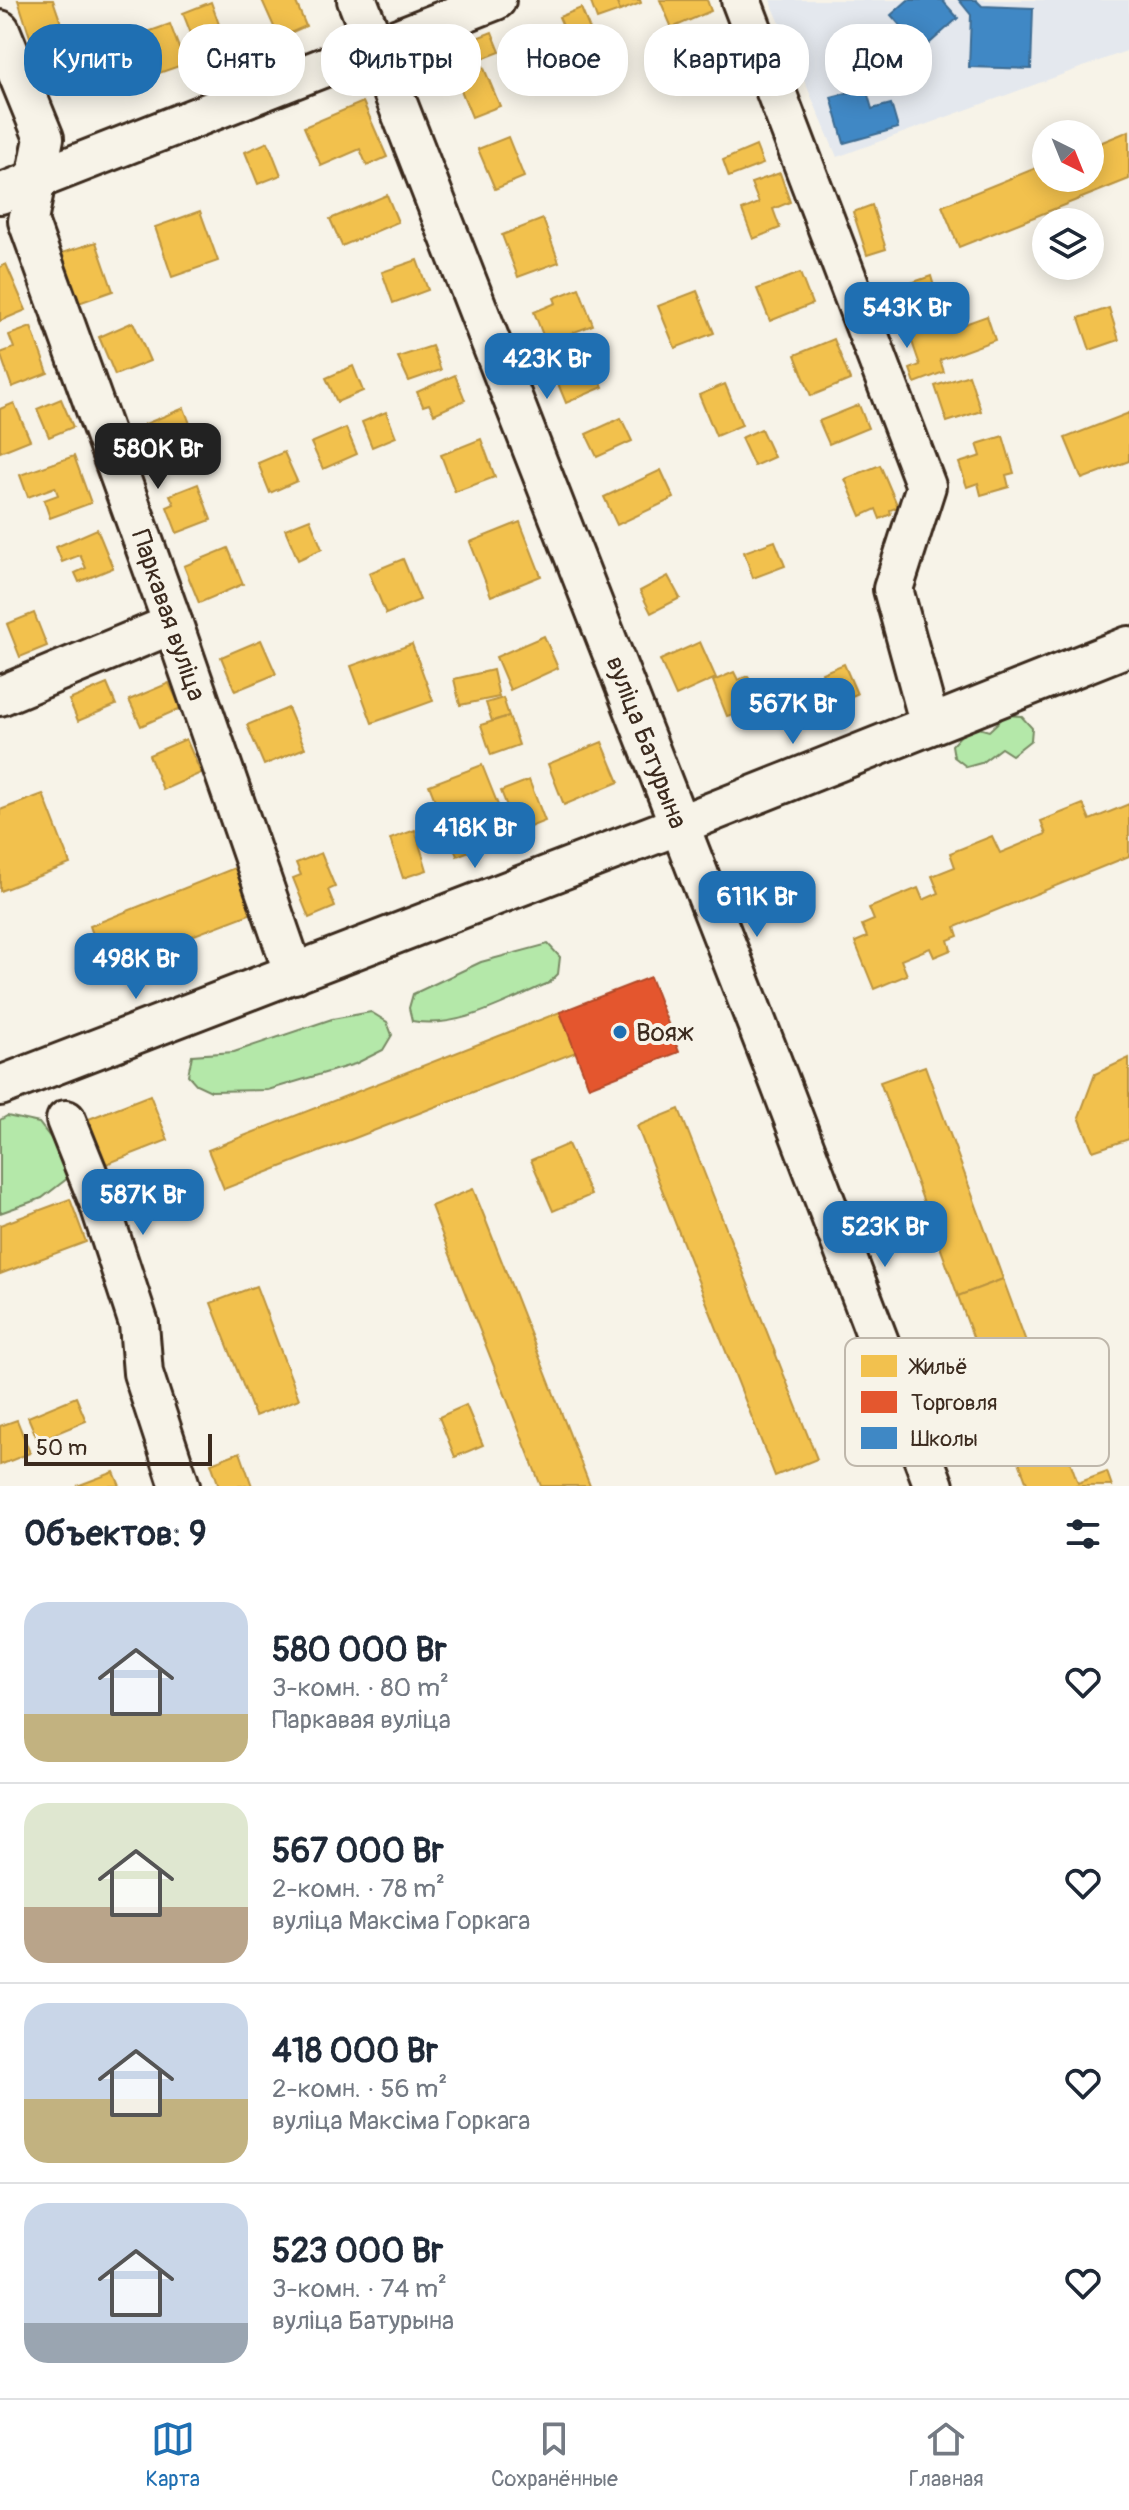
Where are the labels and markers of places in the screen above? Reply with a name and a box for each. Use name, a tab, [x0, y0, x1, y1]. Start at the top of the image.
pin: 543K Br	[833, 282, 981, 350]
pin: 423K Br	[473, 333, 621, 401]
pin: 580K Br	[84, 423, 232, 491]
pin: 567K Br	[719, 678, 867, 746]
pin: 418K Br	[401, 802, 549, 870]
pin: 611K Br	[683, 871, 831, 939]
pin: 498K Br	[62, 933, 210, 1001]
place label: Вояж	[636, 1017, 694, 1049]
marker: Вояж	[611, 1023, 629, 1041]
pin: 587K Br	[69, 1169, 217, 1237]
pin: 523K Br	[811, 1201, 959, 1269]

